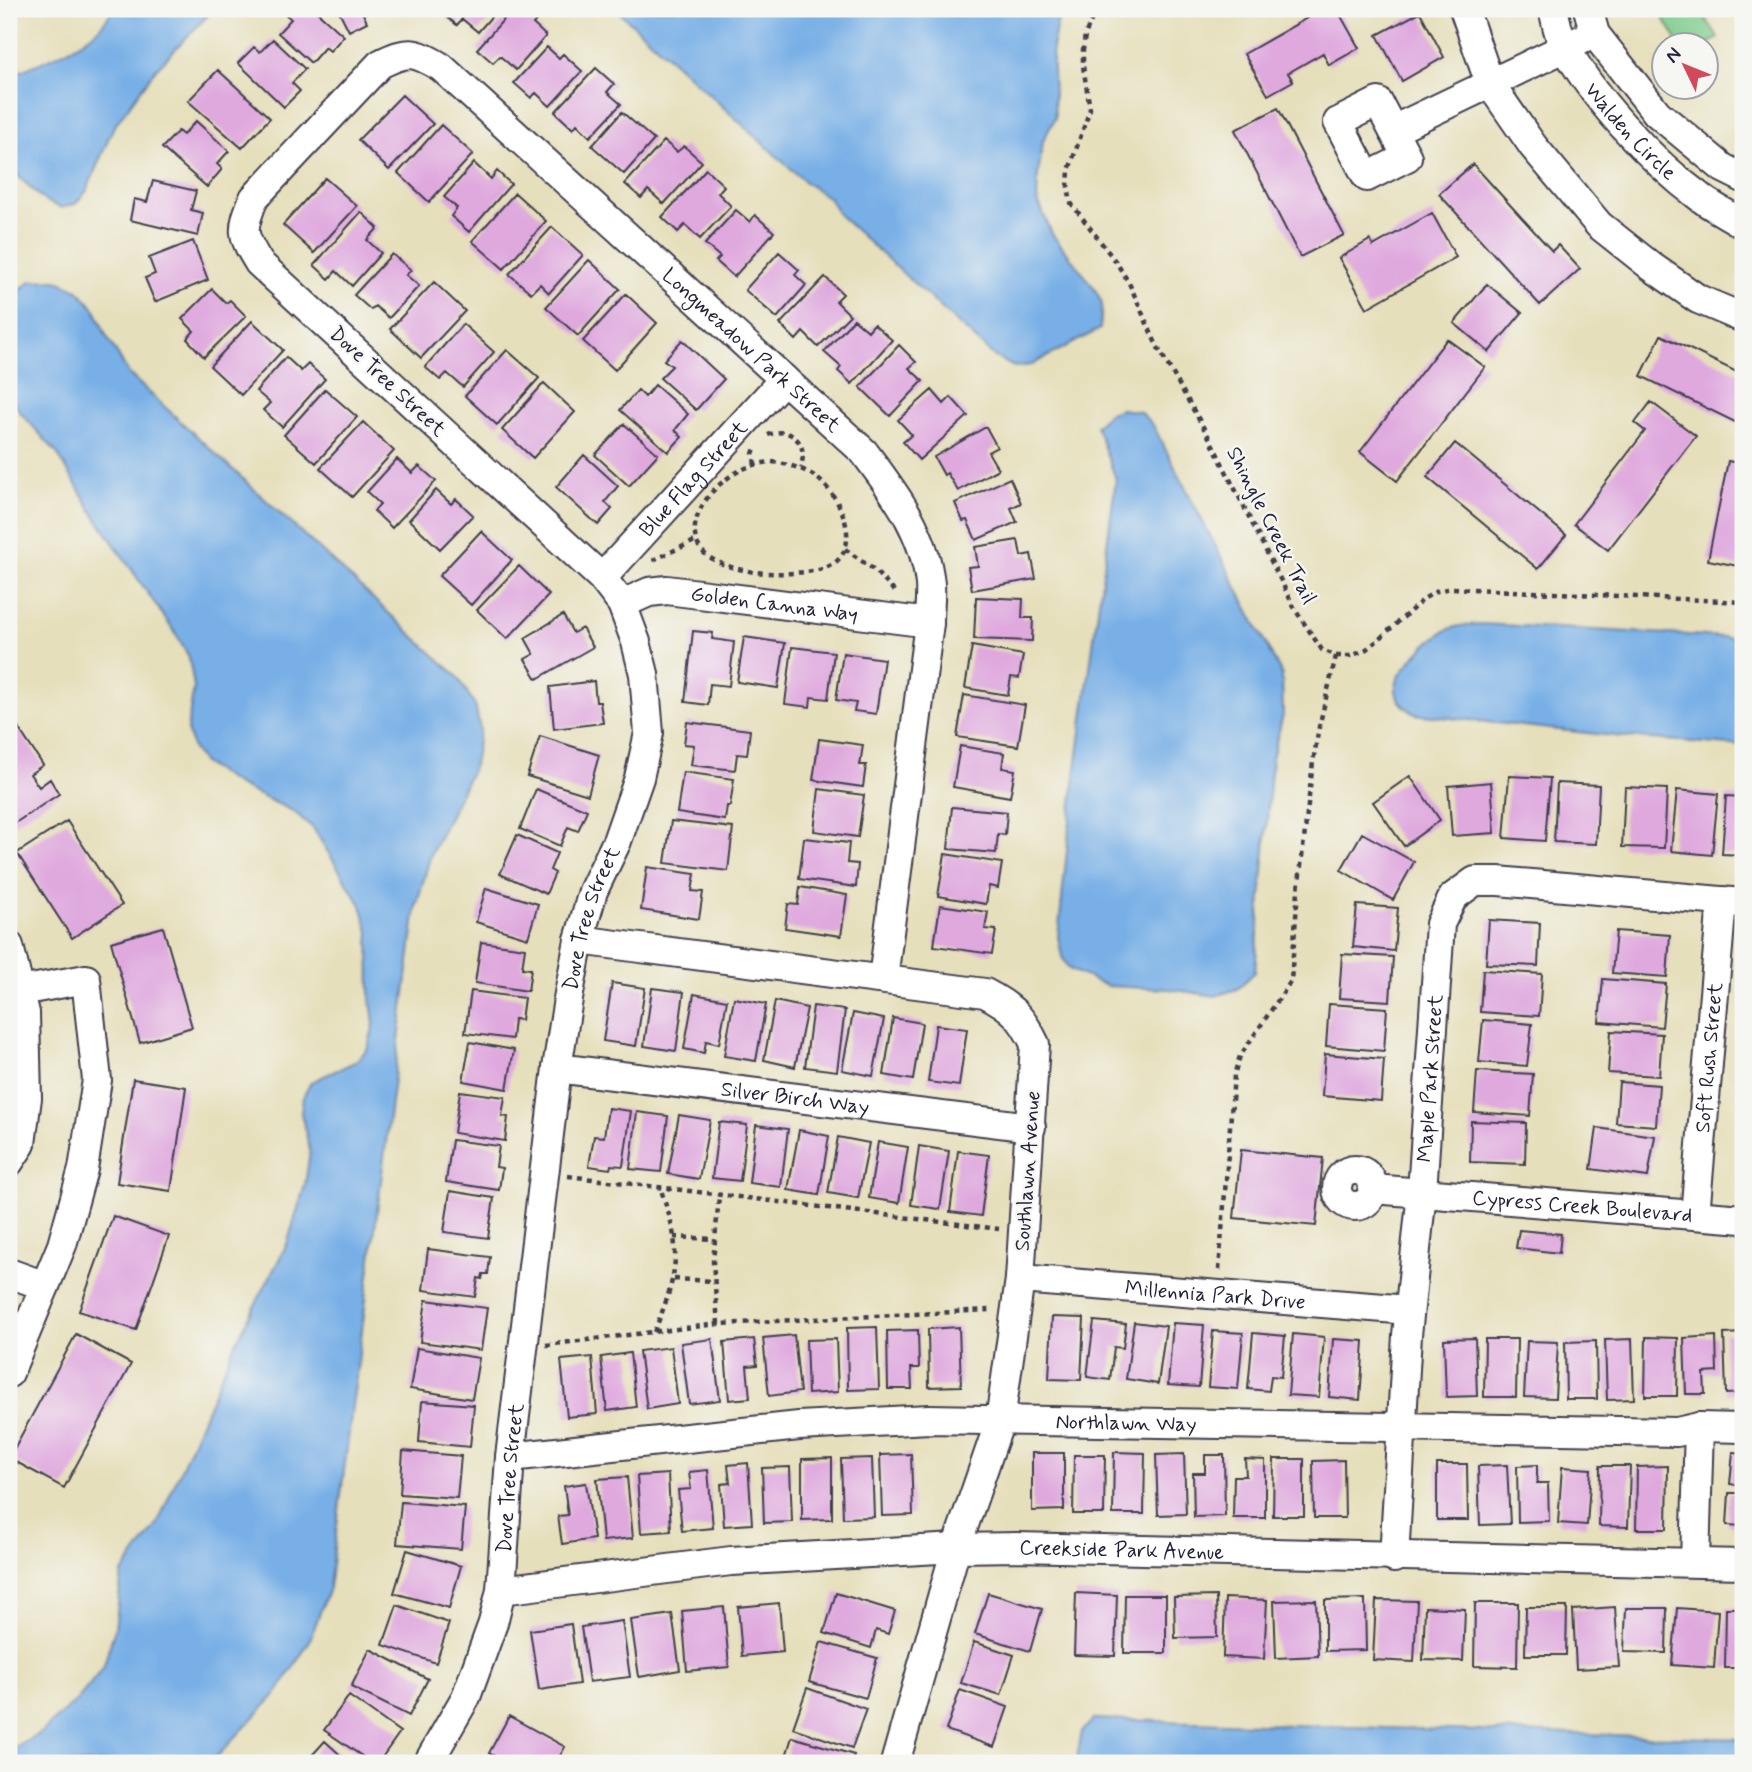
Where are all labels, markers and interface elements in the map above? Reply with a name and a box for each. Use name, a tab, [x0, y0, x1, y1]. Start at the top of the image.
north arrow	[1650, 32, 1720, 102]
text: N	[1660, 42, 1687, 69]
street label: Walden Circle	[1578, 77, 1682, 187]
street label: Longmeadow Park Street	[656, 262, 847, 440]
street label: Dove Tree Street	[323, 320, 452, 444]
street label: Blue Flag Street	[633, 414, 755, 543]
street label: Shingle Creek Trail	[1219, 442, 1323, 609]
street label: Golden Canna Way	[689, 580, 860, 629]
street label: Dove Tree Street	[557, 841, 628, 993]
street label: Soft Rush Street	[1689, 981, 1730, 1134]
street label: Maple Park Street	[1411, 993, 1450, 1163]
street label: Silver Birch Way	[719, 1076, 871, 1122]
street label: Southlawn Avenue	[1008, 1090, 1048, 1252]
street label: Cypress Creek Boulevard	[1471, 1184, 1693, 1230]
street label: Millennia Park Drive	[1124, 1274, 1307, 1317]
street label: Dove Tree Street	[491, 1401, 531, 1554]
street label: Northlawn Way	[1055, 1408, 1197, 1439]
street label: Creekside Park Avenue	[1019, 1534, 1225, 1567]

